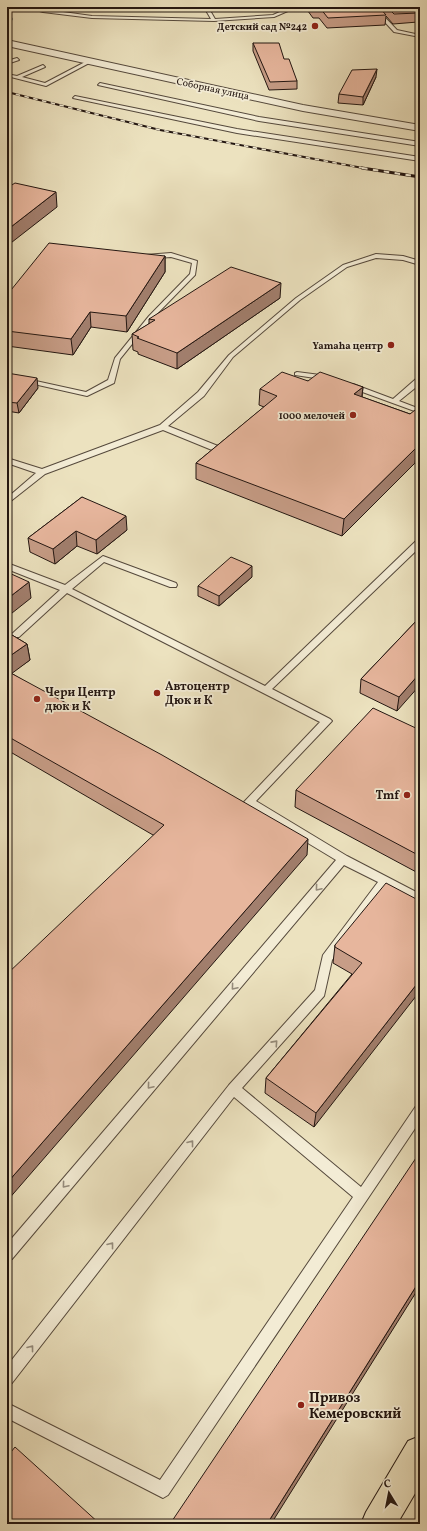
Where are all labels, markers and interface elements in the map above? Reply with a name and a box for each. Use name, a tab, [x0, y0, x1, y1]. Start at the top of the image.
place label: Детский сад №242	[217, 20, 307, 34]
marker: Детский сад №242	[310, 21, 320, 31]
street label: Соборная улица	[175, 74, 250, 104]
place label: Yamaha центр	[313, 339, 383, 353]
marker: Yamaha центр	[386, 340, 396, 350]
place label: 1000 мелочей	[279, 409, 346, 423]
marker: 1000 мелочей	[348, 410, 358, 420]
place label: Автоцентр Дюк и К	[165, 679, 230, 709]
place label: Чери Центр дюк и К	[45, 685, 116, 715]
marker: Автоцентр Дюк и К	[152, 688, 162, 698]
marker: Чери Центр дюк и К	[32, 694, 42, 704]
place label: Tmf	[376, 788, 400, 804]
marker: Tmf	[402, 790, 412, 800]
one-way arrow	[316, 884, 323, 891]
one-way arrow	[231, 983, 238, 990]
one-way arrow	[270, 1040, 277, 1048]
one-way arrow	[147, 1082, 154, 1089]
one-way arrow	[187, 1140, 194, 1147]
one-way arrow	[63, 1181, 70, 1188]
one-way arrow	[106, 1243, 113, 1250]
one-way arrow	[26, 1345, 33, 1352]
place label: Привоз Кемеровский	[309, 1389, 401, 1424]
marker: Привоз Кемеровский	[296, 1400, 306, 1410]
north arrow	[369, 1473, 409, 1513]
text: С	[383, 1477, 392, 1493]

